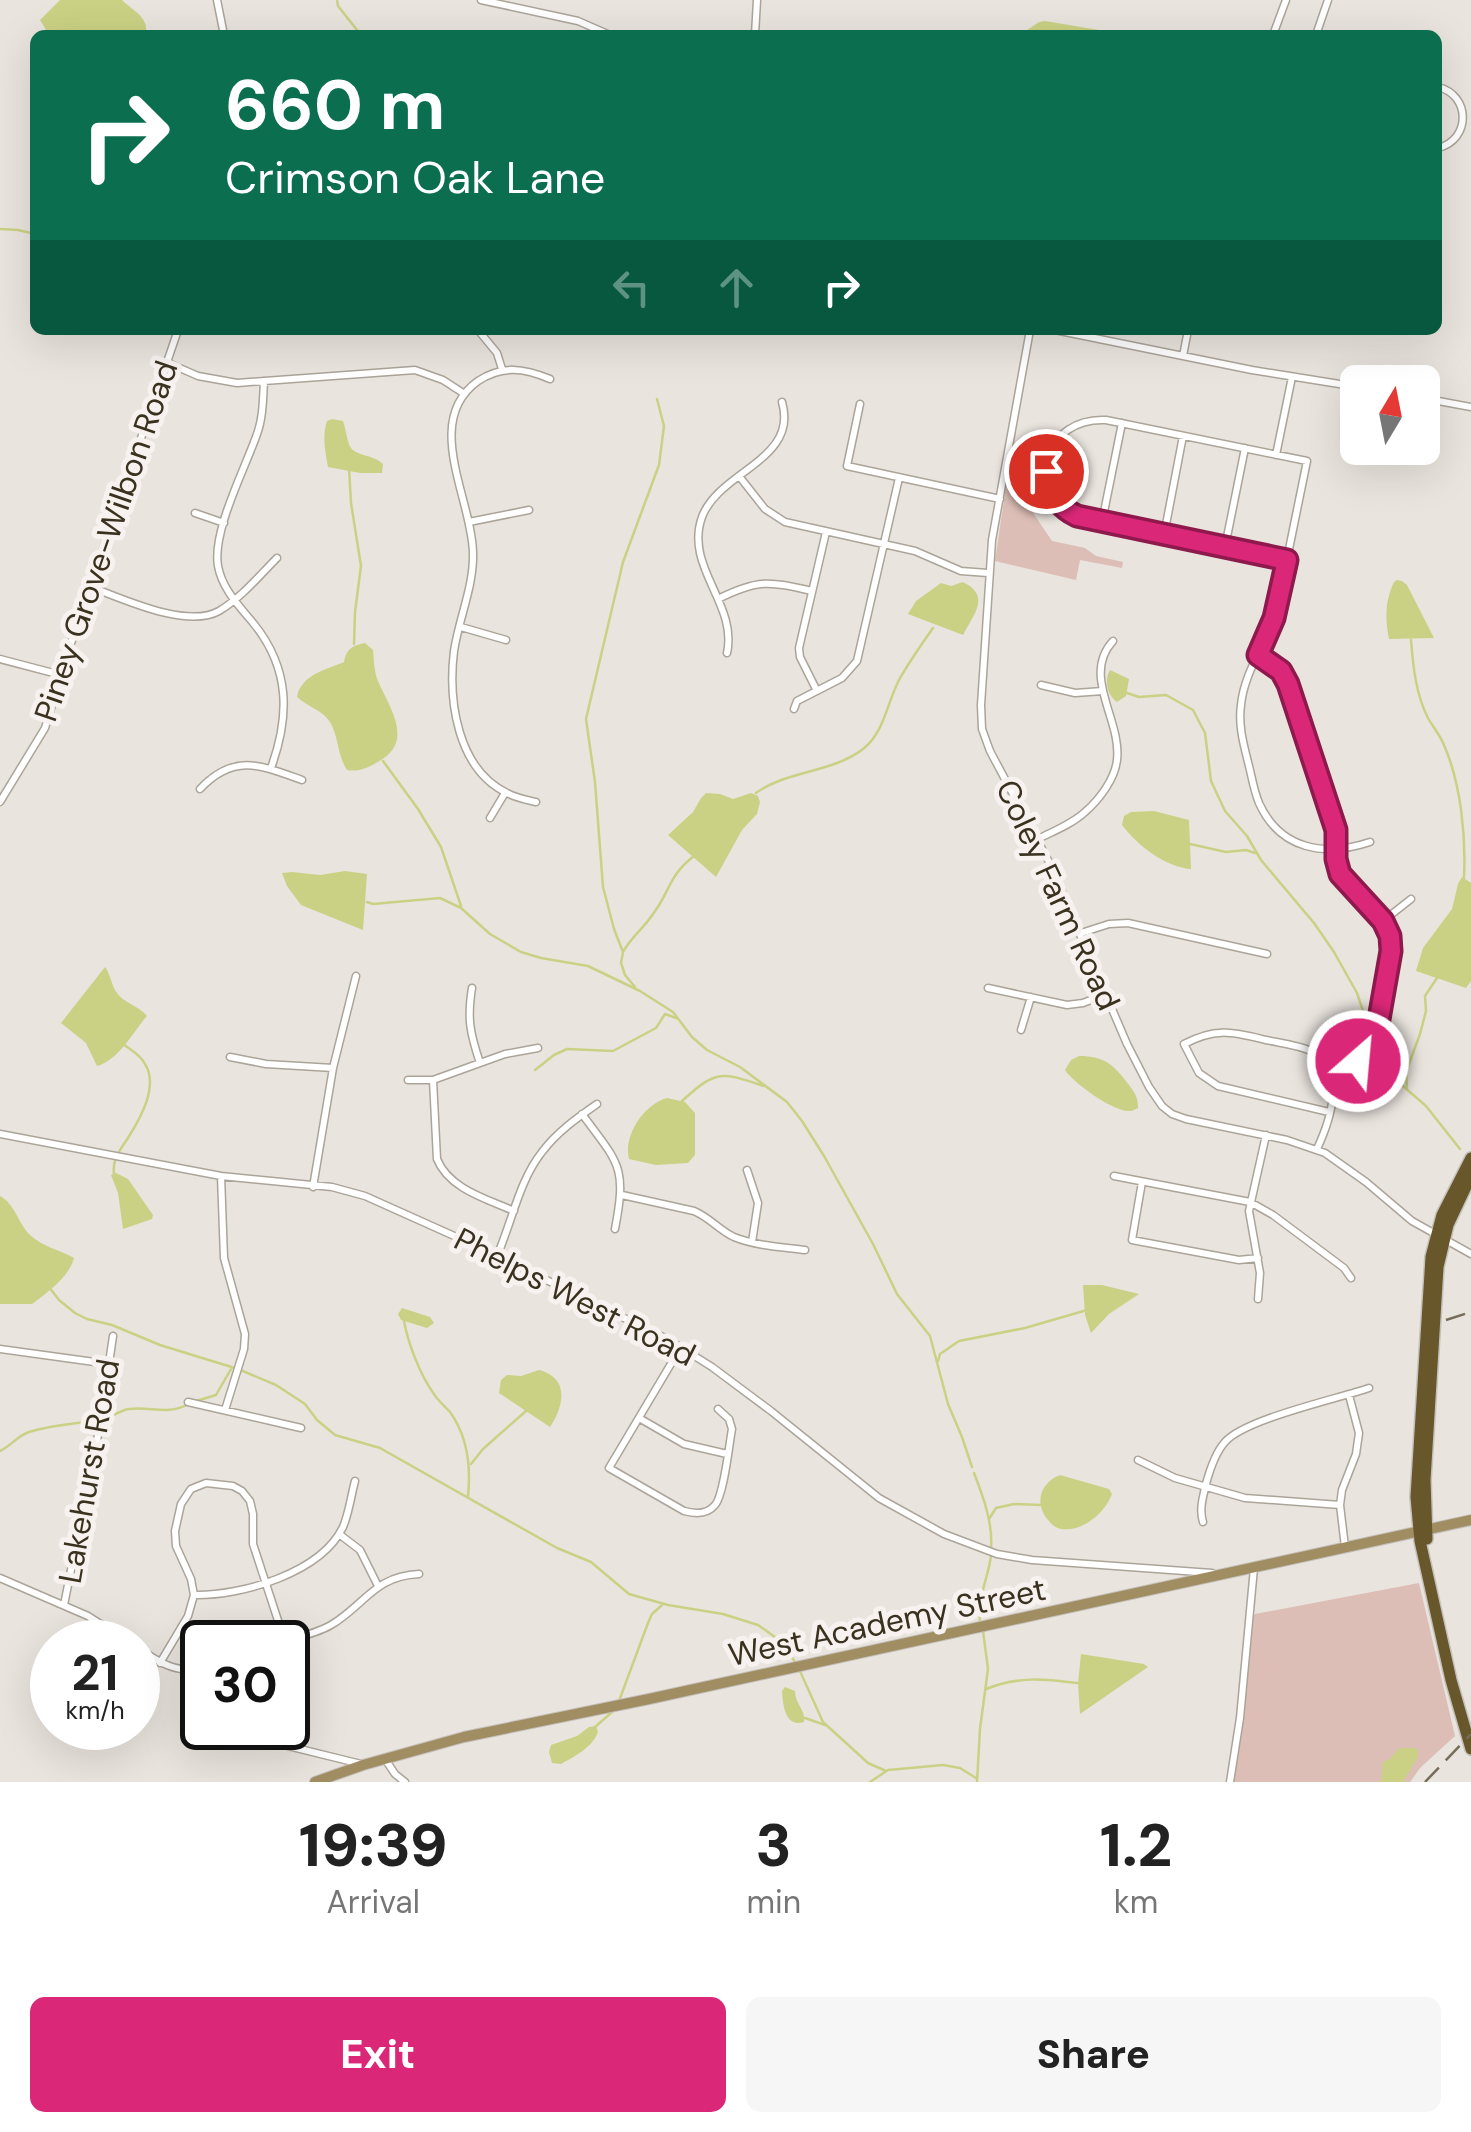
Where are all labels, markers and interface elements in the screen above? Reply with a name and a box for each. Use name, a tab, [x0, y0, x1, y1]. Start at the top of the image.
text: 660 m	[225, 60, 445, 151]
icon: right	[60, 70, 190, 200]
text: Crimson Oak Lane	[225, 148, 605, 207]
icon: left	[604, 260, 659, 315]
icon: ahead	[709, 260, 764, 315]
icon: right	[814, 260, 869, 315]
street label: Piney Grove-Wilbon Road	[25, 355, 187, 727]
north arrow	[1340, 365, 1440, 465]
map controls	[1340, 365, 1440, 465]
pin	[1004, 429, 1089, 514]
icon: arrive	[1019, 444, 1074, 499]
street label: Coley Farm Road	[986, 773, 1130, 1017]
position arrow	[1306, 1009, 1410, 1113]
street label: Phelps West Road	[447, 1218, 703, 1376]
street label: Lakehurst Road	[49, 1356, 129, 1586]
street label: West Academy Street	[725, 1568, 1049, 1676]
speed limit sign: 30	[180, 1620, 310, 1750]
text: 21	[71, 1640, 119, 1706]
text: km/h	[65, 1694, 125, 1727]
text: 19:39	[299, 1806, 448, 1885]
text: 3	[756, 1806, 792, 1885]
text: 1.2	[1100, 1806, 1172, 1885]
text: Arrival	[327, 1881, 420, 1923]
text: min	[746, 1881, 801, 1923]
text: km	[1114, 1881, 1158, 1923]
button: Exit	[30, 1997, 726, 2112]
button: Share	[746, 1997, 1441, 2112]

